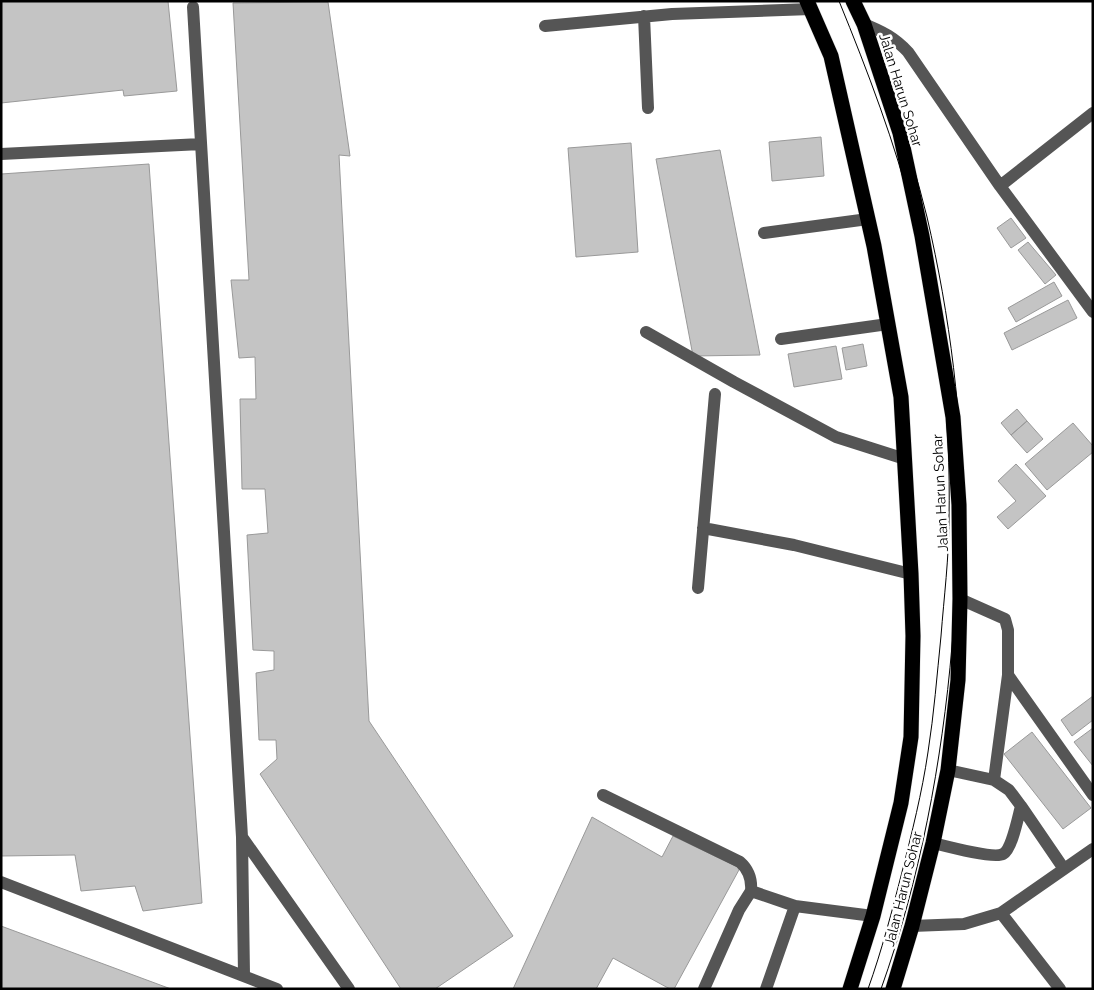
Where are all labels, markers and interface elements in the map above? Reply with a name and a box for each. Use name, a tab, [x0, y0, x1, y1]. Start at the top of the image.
street label: Jalan Harun Sohar	[876, 31, 926, 149]
street label: Jalan Harun Sohar	[929, 434, 951, 552]
street label: Jalan Harun Sohar	[881, 830, 925, 948]

